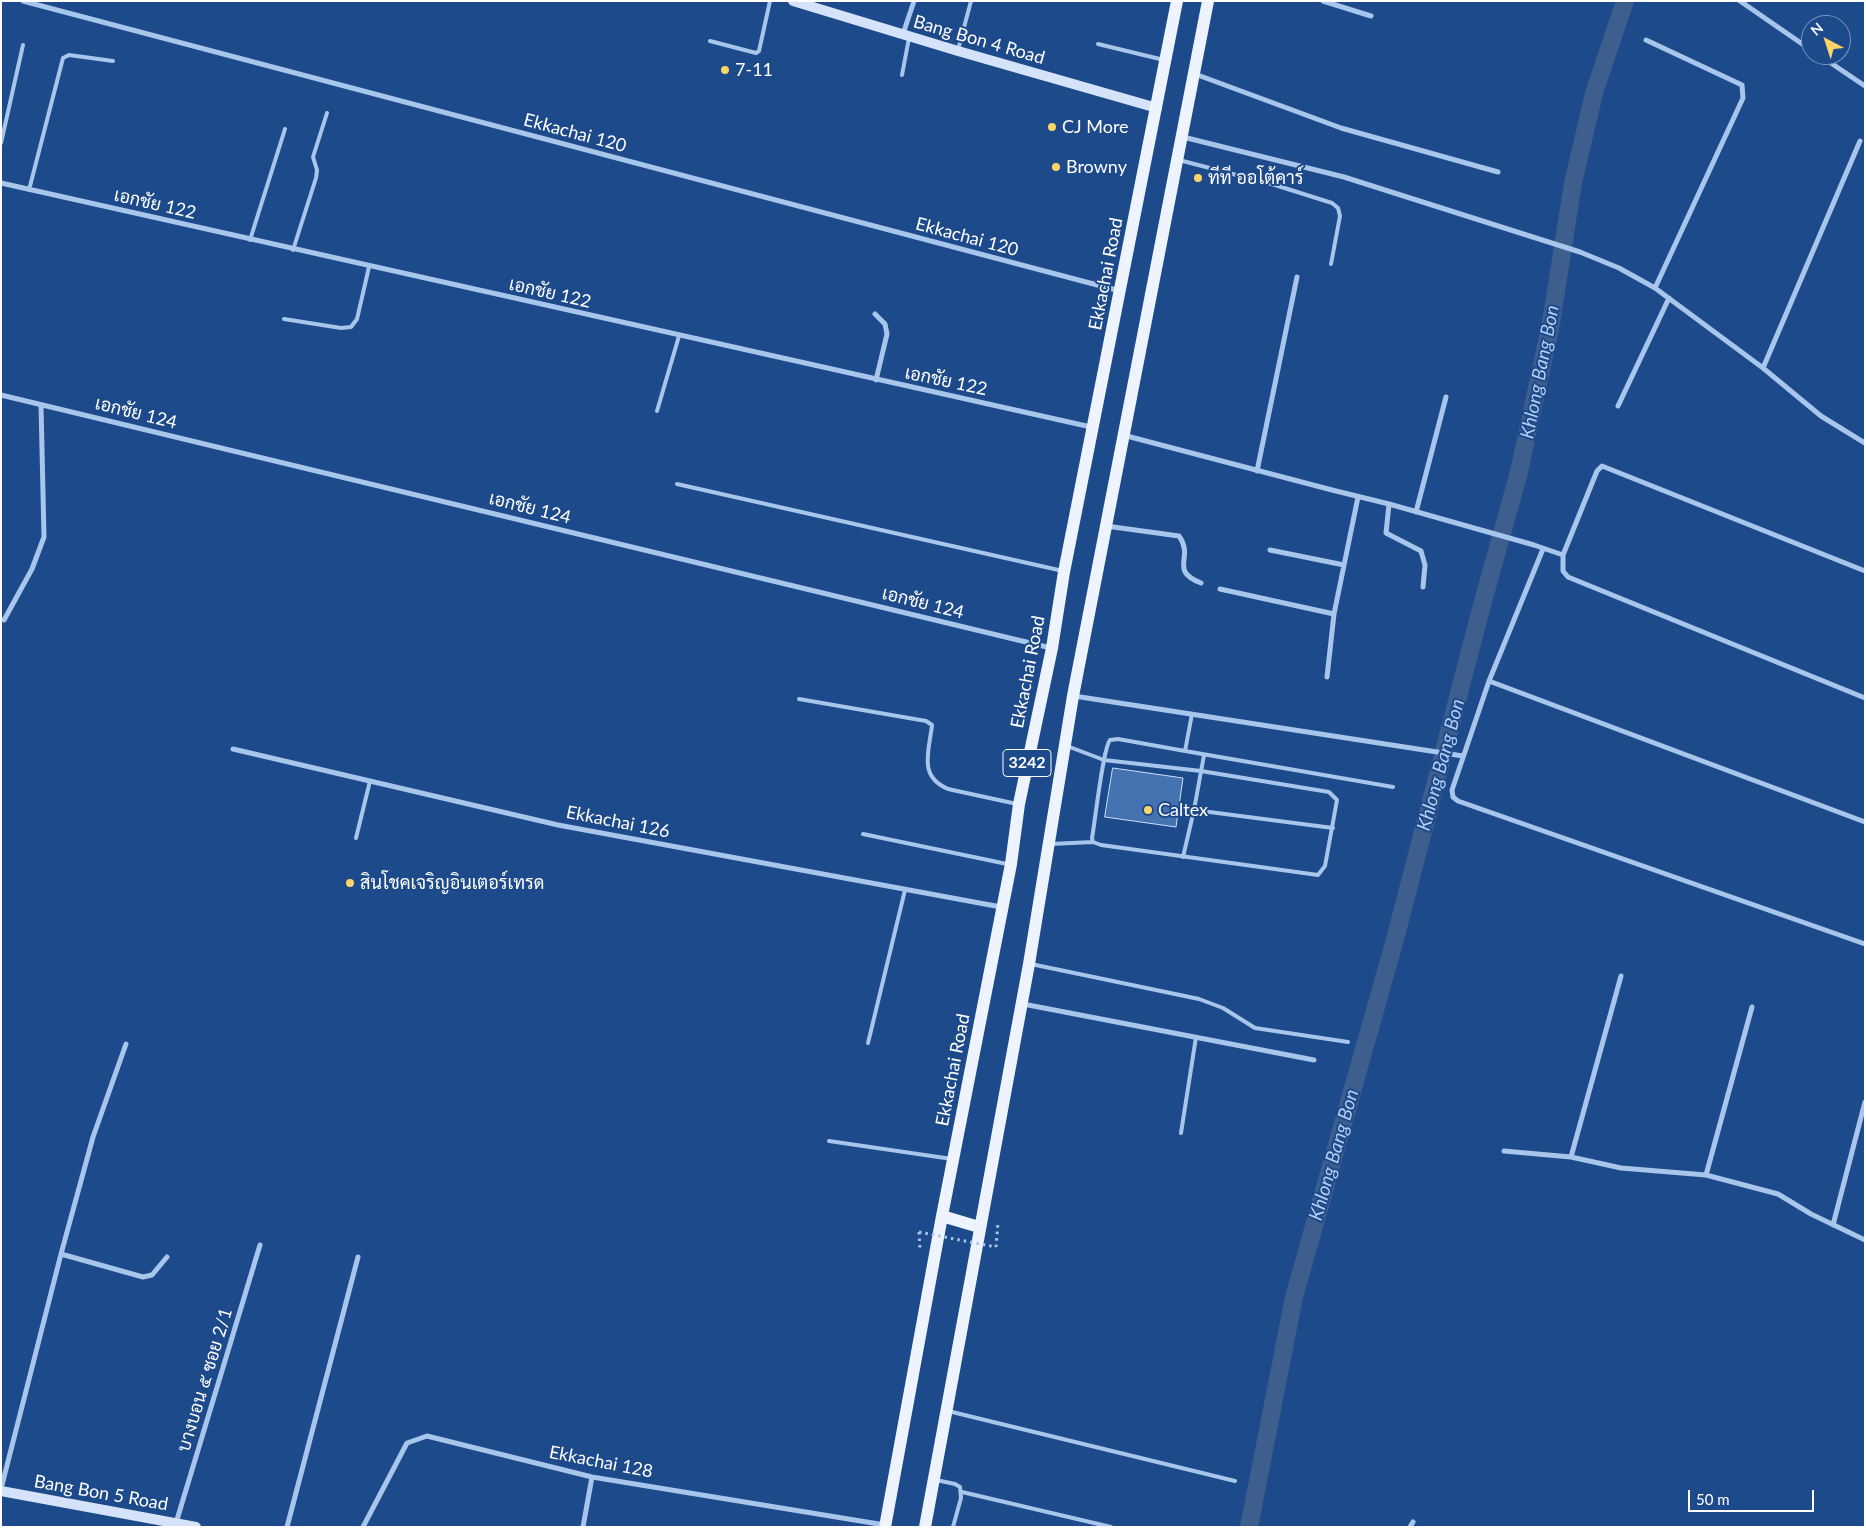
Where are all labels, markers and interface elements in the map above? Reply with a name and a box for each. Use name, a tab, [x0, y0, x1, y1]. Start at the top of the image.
street label: Bang Bon 4 Road	[911, 11, 1047, 69]
north arrow	[1801, 15, 1851, 65]
text: N	[1807, 19, 1826, 39]
place label: 7-11	[735, 59, 773, 81]
marker: 7-11	[719, 64, 731, 76]
street label: Ekkachai 120	[521, 109, 629, 157]
place label: CJ More	[1062, 116, 1129, 138]
marker: CJ More	[1046, 121, 1058, 133]
place label: Browny	[1066, 156, 1127, 178]
marker: Browny	[1050, 161, 1062, 173]
place label: ทีที ออโต้คาร์	[1208, 167, 1303, 189]
marker: ทีที ออโต้คาร์	[1192, 172, 1204, 184]
street label: เอกชัย 122	[112, 184, 198, 224]
street label: Ekkachai 120	[913, 213, 1021, 261]
street label: Ekkachai Road	[1085, 216, 1127, 332]
street label: เอกชัย 122	[507, 273, 593, 313]
water label: Khlong Bang Bon	[1516, 303, 1564, 441]
street label: เอกชัย 122	[903, 362, 989, 400]
street label: เอกชัย 124	[93, 392, 179, 434]
street label: เอกชัย 124	[487, 487, 573, 529]
street label: เอกชัย 124	[880, 582, 966, 624]
street label: Ekkachai Road	[1007, 614, 1049, 730]
water label: Khlong Bang Bon	[1412, 697, 1470, 833]
road number: 3242	[1003, 750, 1051, 776]
place label: Caltex	[1158, 799, 1208, 821]
street label: Ekkachai 126	[564, 801, 672, 843]
marker: Caltex	[1142, 804, 1154, 816]
place label: สินโชคเจริญอินเตอร์เทรด	[360, 872, 544, 894]
marker: สินโชคเจริญอินเตอร์เทรด	[344, 877, 356, 889]
street label: Ekkachai Road	[932, 1012, 974, 1128]
water label: Khlong Bang Bon	[1304, 1087, 1364, 1223]
street label: บางบอน ๕ ซอย 2/1	[173, 1306, 237, 1454]
street label: Ekkachai 128	[547, 1441, 655, 1483]
street label: Bang Bon 5 Road	[32, 1471, 170, 1515]
scale bar	[1691, 1480, 1817, 1512]
text: 50 m	[1696, 1490, 1730, 1508]

